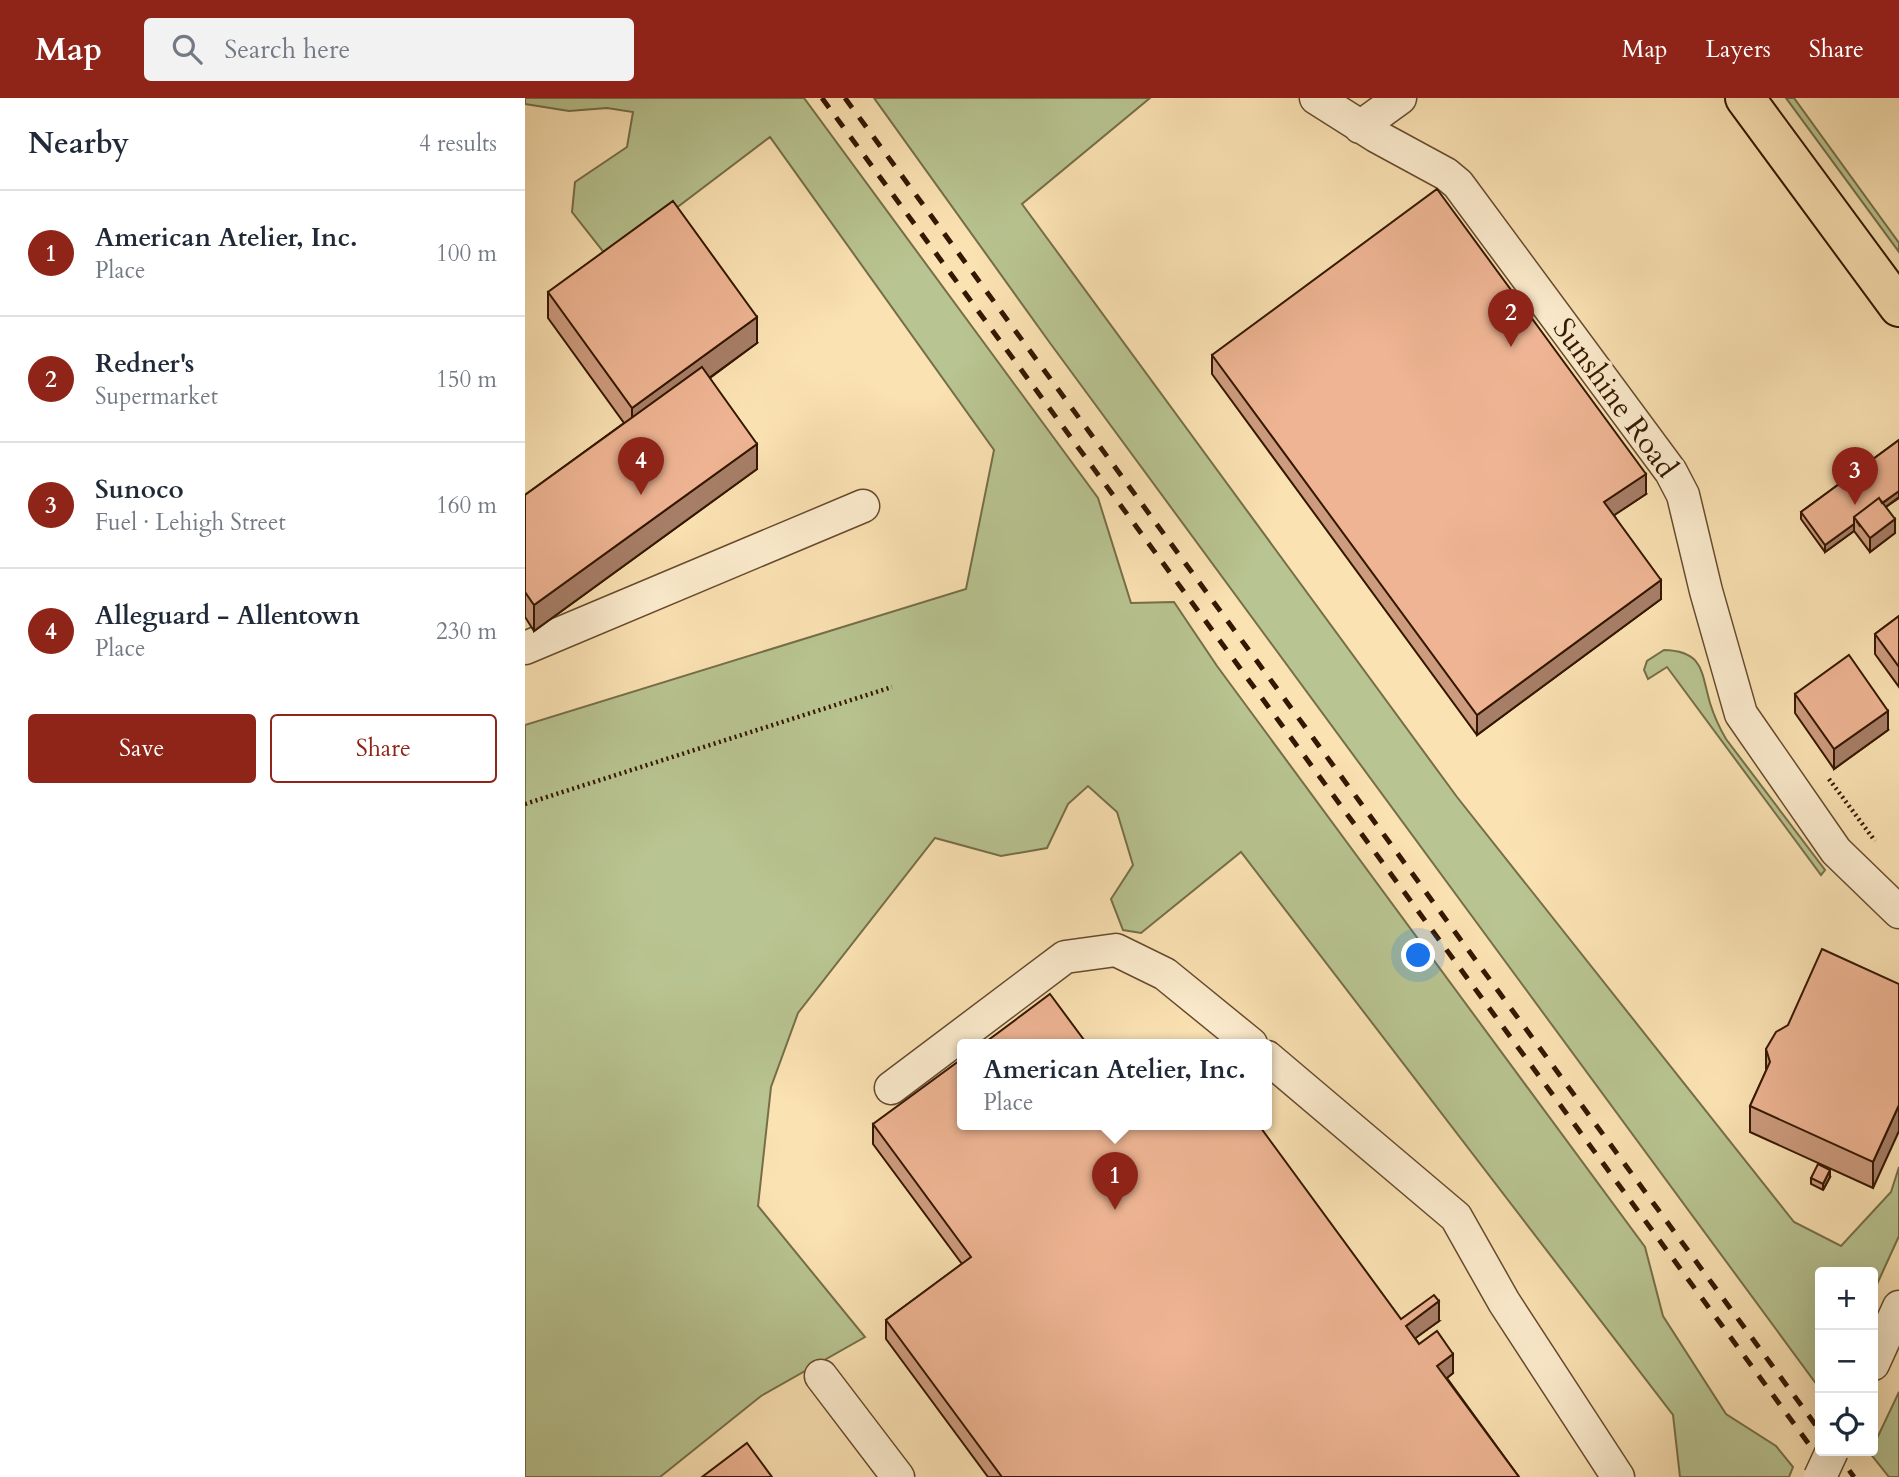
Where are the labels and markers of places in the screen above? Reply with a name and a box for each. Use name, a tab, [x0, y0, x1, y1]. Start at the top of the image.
pin: 2	[1488, 289, 1534, 347]
pin: 4	[618, 437, 664, 495]
pin: 3	[1832, 447, 1878, 505]
pin: 1	[1092, 1152, 1138, 1210]

